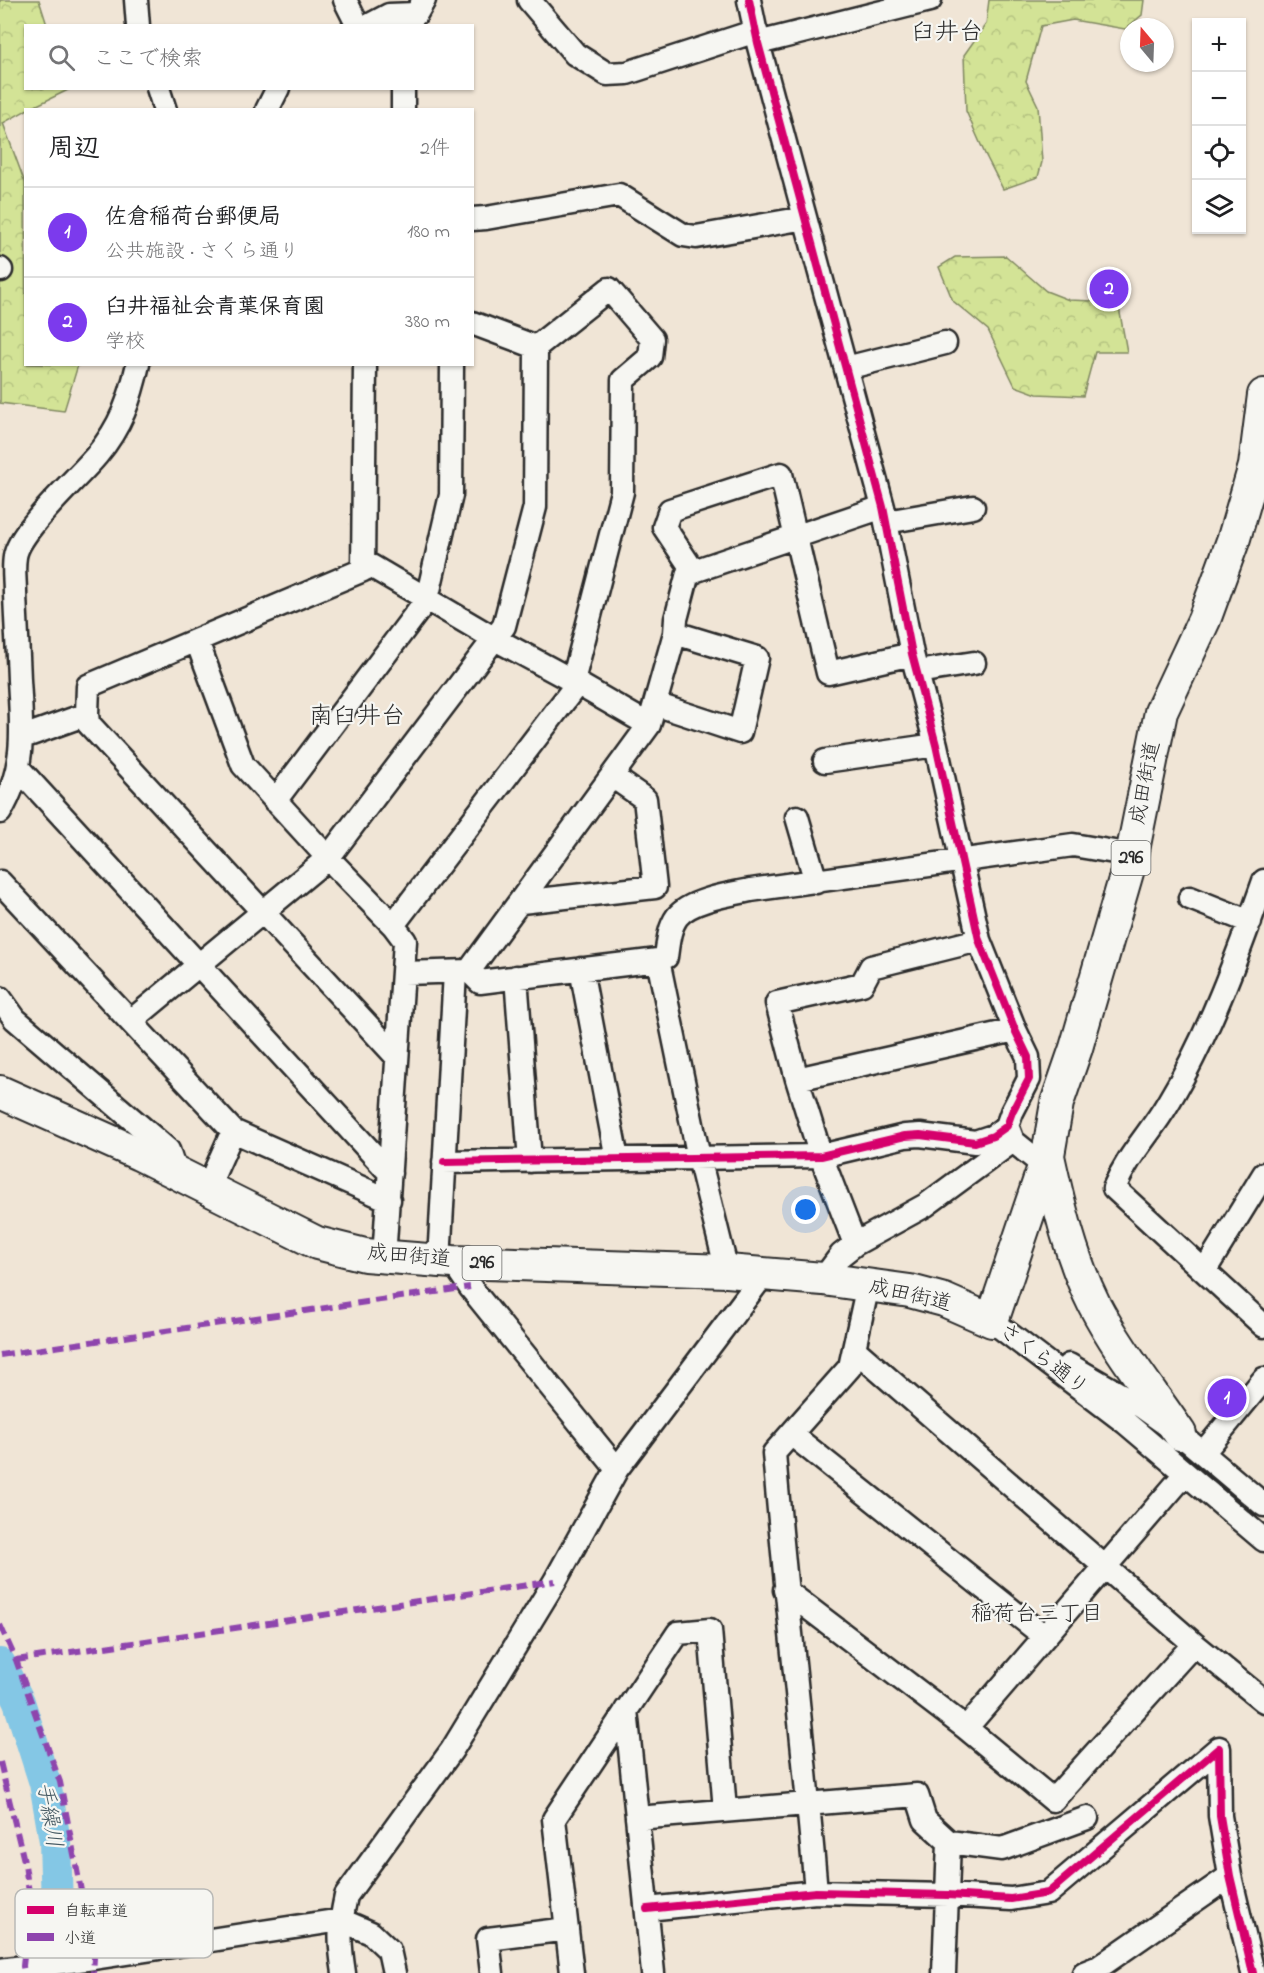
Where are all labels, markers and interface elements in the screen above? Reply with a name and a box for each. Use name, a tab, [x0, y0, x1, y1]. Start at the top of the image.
district label: 臼井台	[911, 16, 983, 51]
north arrow	[1120, 18, 1174, 72]
map controls	[1192, 18, 1246, 234]
button: +	[1192, 18, 1246, 72]
search box	[24, 24, 474, 90]
icon: search	[45, 41, 78, 74]
text: ここで検索	[93, 44, 203, 76]
button: −	[1192, 72, 1246, 126]
button: locate	[1192, 126, 1246, 180]
text: 周辺	[48, 131, 100, 169]
text: 2件	[420, 135, 450, 164]
button: layers	[1192, 180, 1246, 234]
text: 佐倉稲荷台郵便局	[105, 202, 281, 234]
text: 1	[64, 218, 71, 247]
text: 180 m	[407, 218, 450, 247]
text: 公共施設 · さくら通り	[105, 238, 299, 267]
pin: 2	[1090, 266, 1128, 312]
text: 臼井福祉会青葉保育園	[105, 292, 325, 324]
text: 2	[63, 308, 72, 337]
text: 380 m	[405, 308, 450, 337]
text: 学校	[105, 328, 145, 357]
district label: 南臼井台	[309, 700, 405, 735]
street label: 成田街道	[1123, 739, 1169, 827]
road number: 296	[1112, 841, 1150, 875]
your location	[791, 1195, 820, 1224]
street label: 成田街道	[366, 1238, 452, 1276]
road number: 296	[462, 1246, 502, 1280]
street label: 成田街道	[866, 1272, 954, 1320]
street label: さくら通り	[992, 1316, 1094, 1404]
pin: 1	[1208, 1376, 1246, 1420]
district label: 稲荷台三丁目	[971, 1599, 1103, 1631]
water label: 手繰川	[27, 1780, 69, 1850]
legend	[15, 1889, 213, 1958]
text: 自転車道	[64, 1900, 128, 1924]
text: 小道	[64, 1927, 96, 1951]

